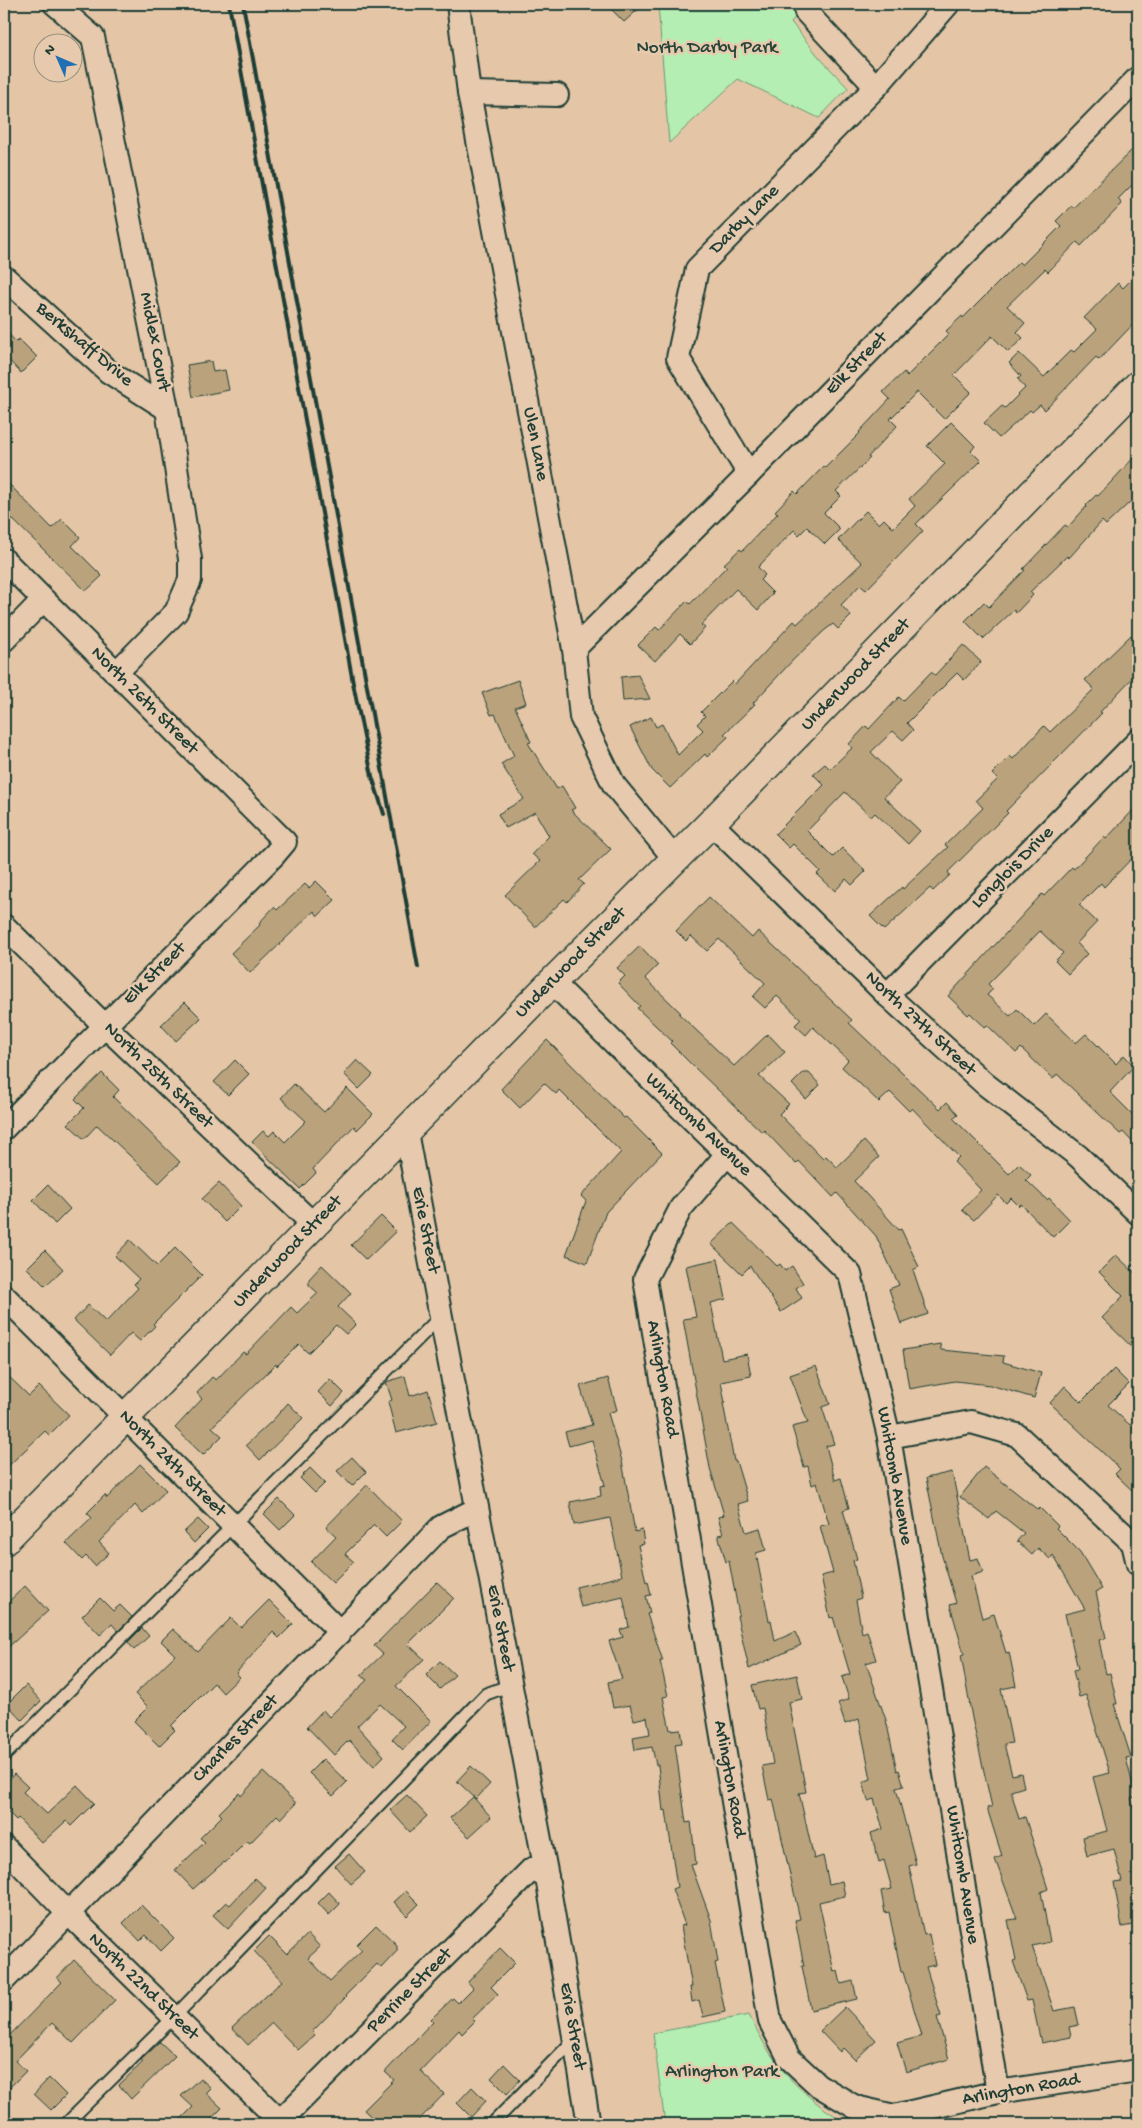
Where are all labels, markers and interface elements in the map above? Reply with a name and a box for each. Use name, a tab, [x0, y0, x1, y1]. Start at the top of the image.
north arrow	[32, 32, 82, 82]
park label: North Darby Park	[636, 37, 779, 60]
text: N	[41, 41, 60, 60]
street label: Darby Lane	[704, 180, 785, 261]
street label: Midlex Court	[133, 290, 175, 396]
street label: Berkshaff Drive	[30, 297, 138, 393]
street label: Elk Street	[821, 326, 894, 401]
street label: Ulen Lane	[517, 405, 553, 483]
street label: Underwood Street	[796, 612, 917, 736]
street label: North 26th Street	[85, 642, 204, 761]
street label: Longlois Drive	[967, 822, 1059, 914]
street label: Underwood Street	[510, 901, 633, 1024]
street label: Elk Street	[119, 936, 193, 1010]
street label: North 27th Street	[860, 967, 982, 1083]
street label: North 25th Street	[98, 1018, 219, 1136]
street label: Whitcomb Avenue	[640, 1068, 756, 1182]
street label: Erie Street	[405, 1185, 445, 1277]
street label: Underwood Street	[228, 1189, 349, 1313]
street label: Arlington Road	[640, 1319, 684, 1441]
street label: North 24th Street	[113, 1405, 232, 1524]
street label: Whitcomb Avenue	[871, 1405, 917, 1547]
street label: Erie Street	[480, 1583, 520, 1675]
street label: Charles Street	[188, 1688, 285, 1788]
street label: Arlington Road	[707, 1719, 751, 1841]
street label: Whitcomb Avenue	[940, 1804, 984, 1946]
street label: North 22nd Street	[83, 1928, 205, 2047]
street label: Perrine Street	[362, 1942, 459, 2039]
street label: Erie Street	[553, 1981, 591, 2073]
park label: Arlington Park	[665, 2061, 780, 2084]
street label: Arlington Road	[961, 2068, 1083, 2112]

